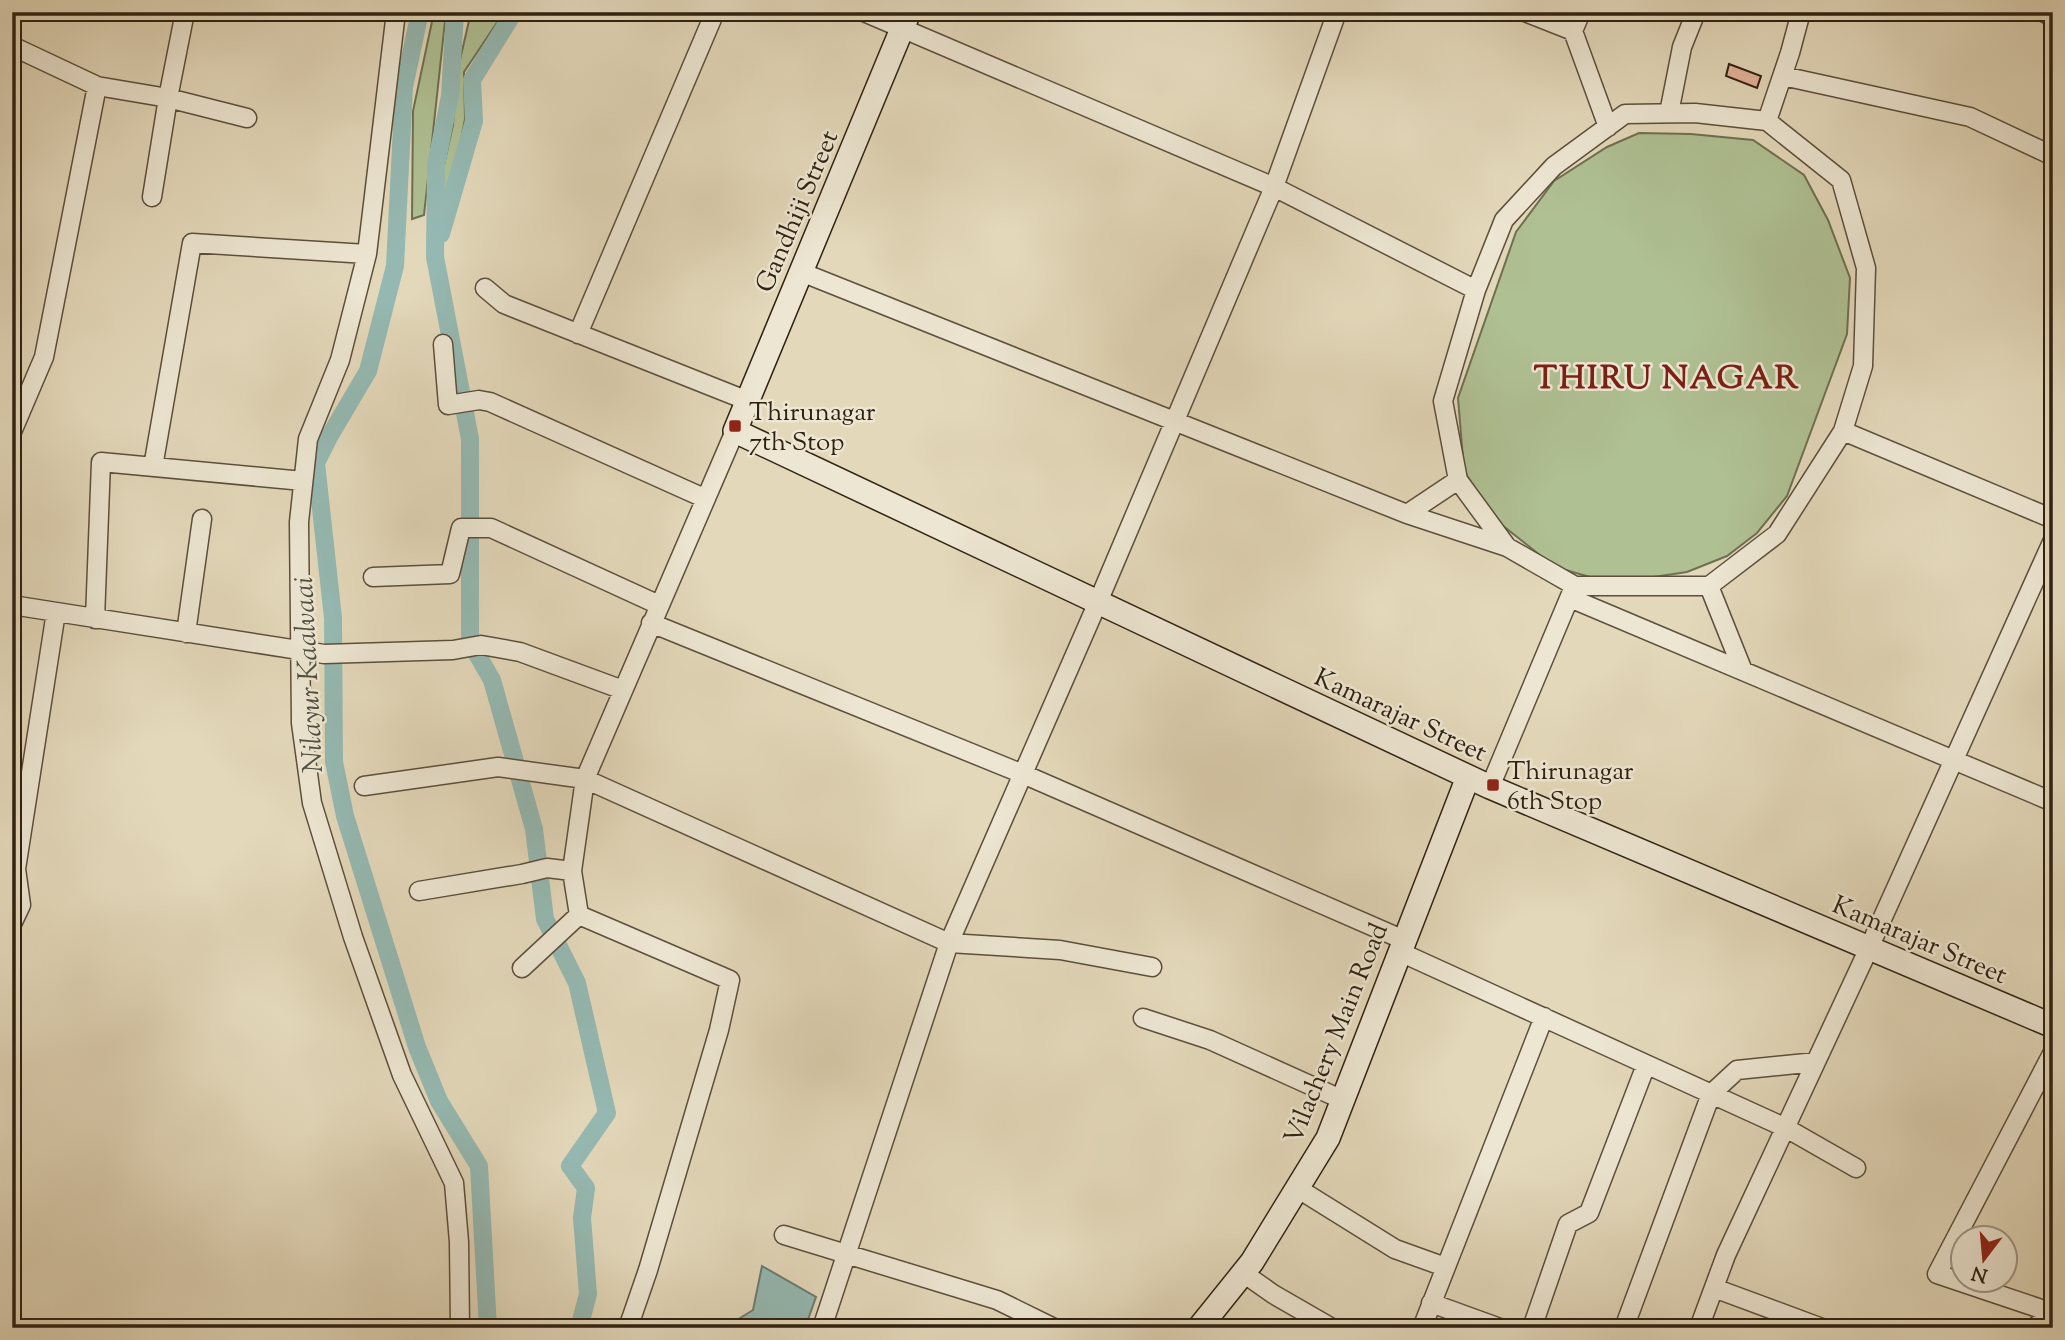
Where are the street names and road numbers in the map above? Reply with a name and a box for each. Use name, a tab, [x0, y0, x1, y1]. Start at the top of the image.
street label: Gandhiji Street	[747, 125, 849, 299]
street label: Kamarajar Street	[1308, 660, 1492, 773]
street label: Kamarajar Street	[1826, 888, 2012, 995]
street label: Vilachery Main Road	[1276, 918, 1399, 1150]

